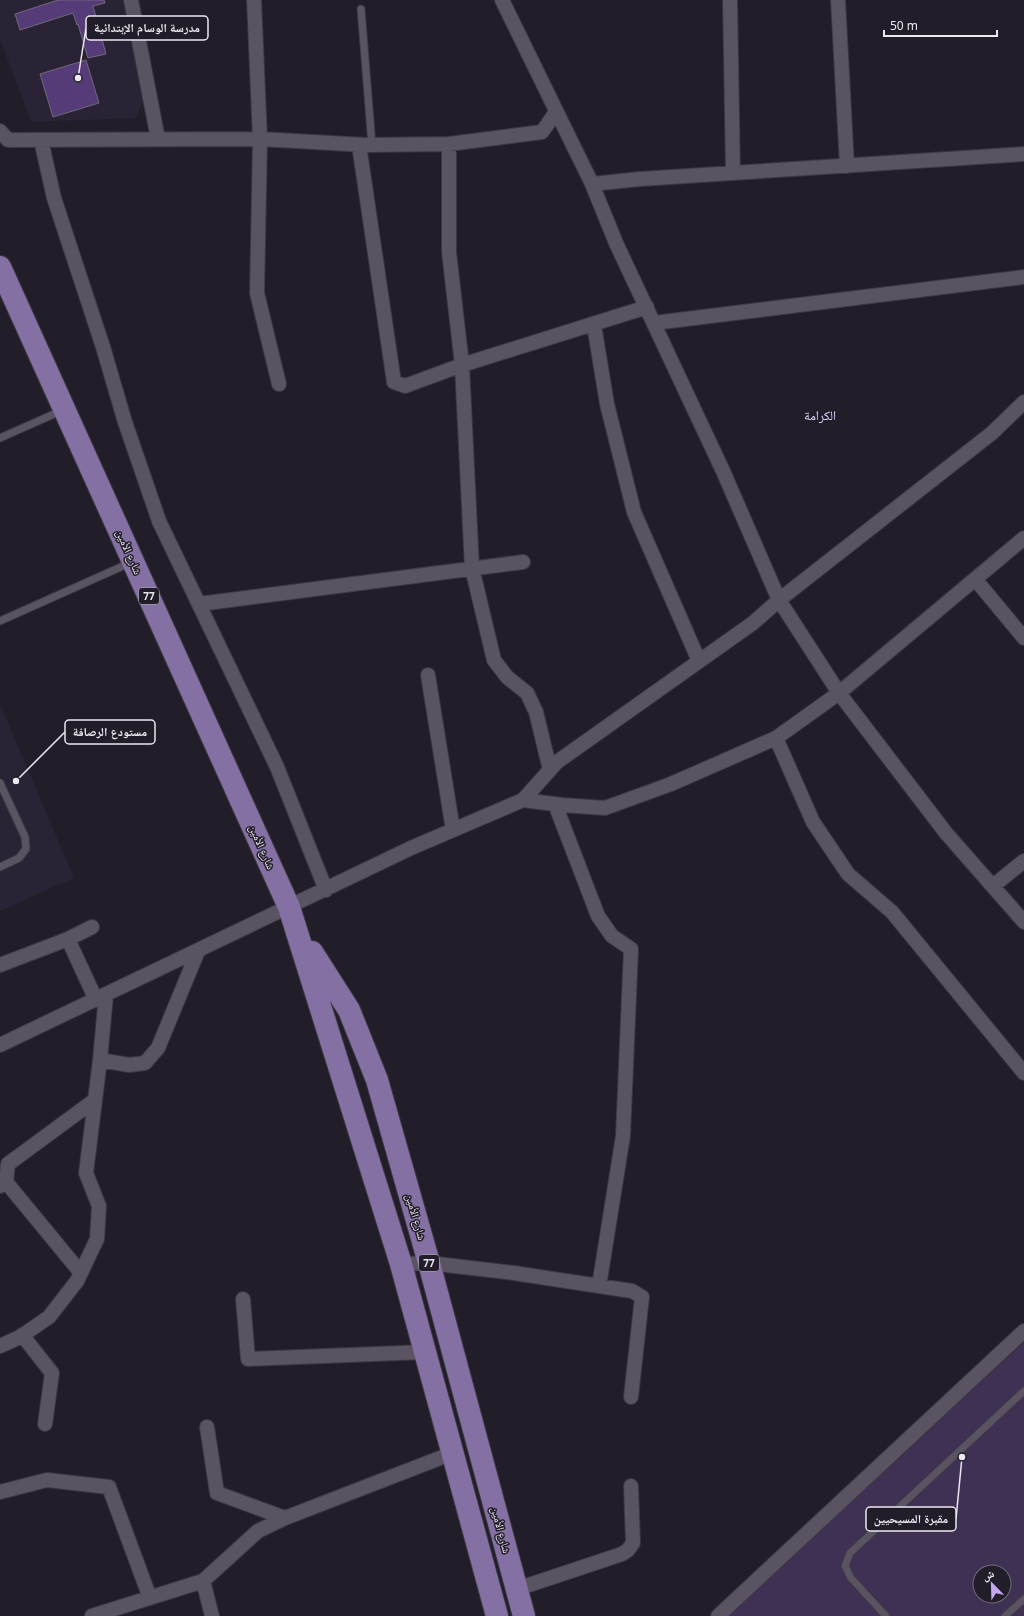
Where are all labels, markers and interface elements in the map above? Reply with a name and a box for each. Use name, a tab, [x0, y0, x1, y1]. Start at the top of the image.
scale bar	[884, 12, 997, 38]
callout: مدرسة الوسام الإبتدائية	[86, 16, 208, 40]
text: 50 m	[890, 17, 918, 34]
text: مدرسة الوسام الإبتدائية	[94, 19, 200, 36]
district label: الكرامة	[804, 406, 836, 424]
street label: شارع الأمين	[113, 527, 146, 577]
road number: 77	[139, 588, 159, 604]
callout: مستودع الرصافة	[65, 720, 155, 744]
text: مستودع الرصافة	[73, 723, 147, 740]
street label: شارع الأمين	[246, 822, 279, 872]
street label: شارع الأمين	[403, 1192, 430, 1242]
road number: 77	[419, 1255, 439, 1271]
street label: شارع الأمين	[488, 1505, 515, 1555]
callout: مقبرة المسيحيين	[866, 1507, 956, 1531]
text: مقبرة المسيحيين	[874, 1510, 949, 1527]
north arrow	[972, 1564, 1012, 1604]
text: ش	[980, 1565, 997, 1584]

